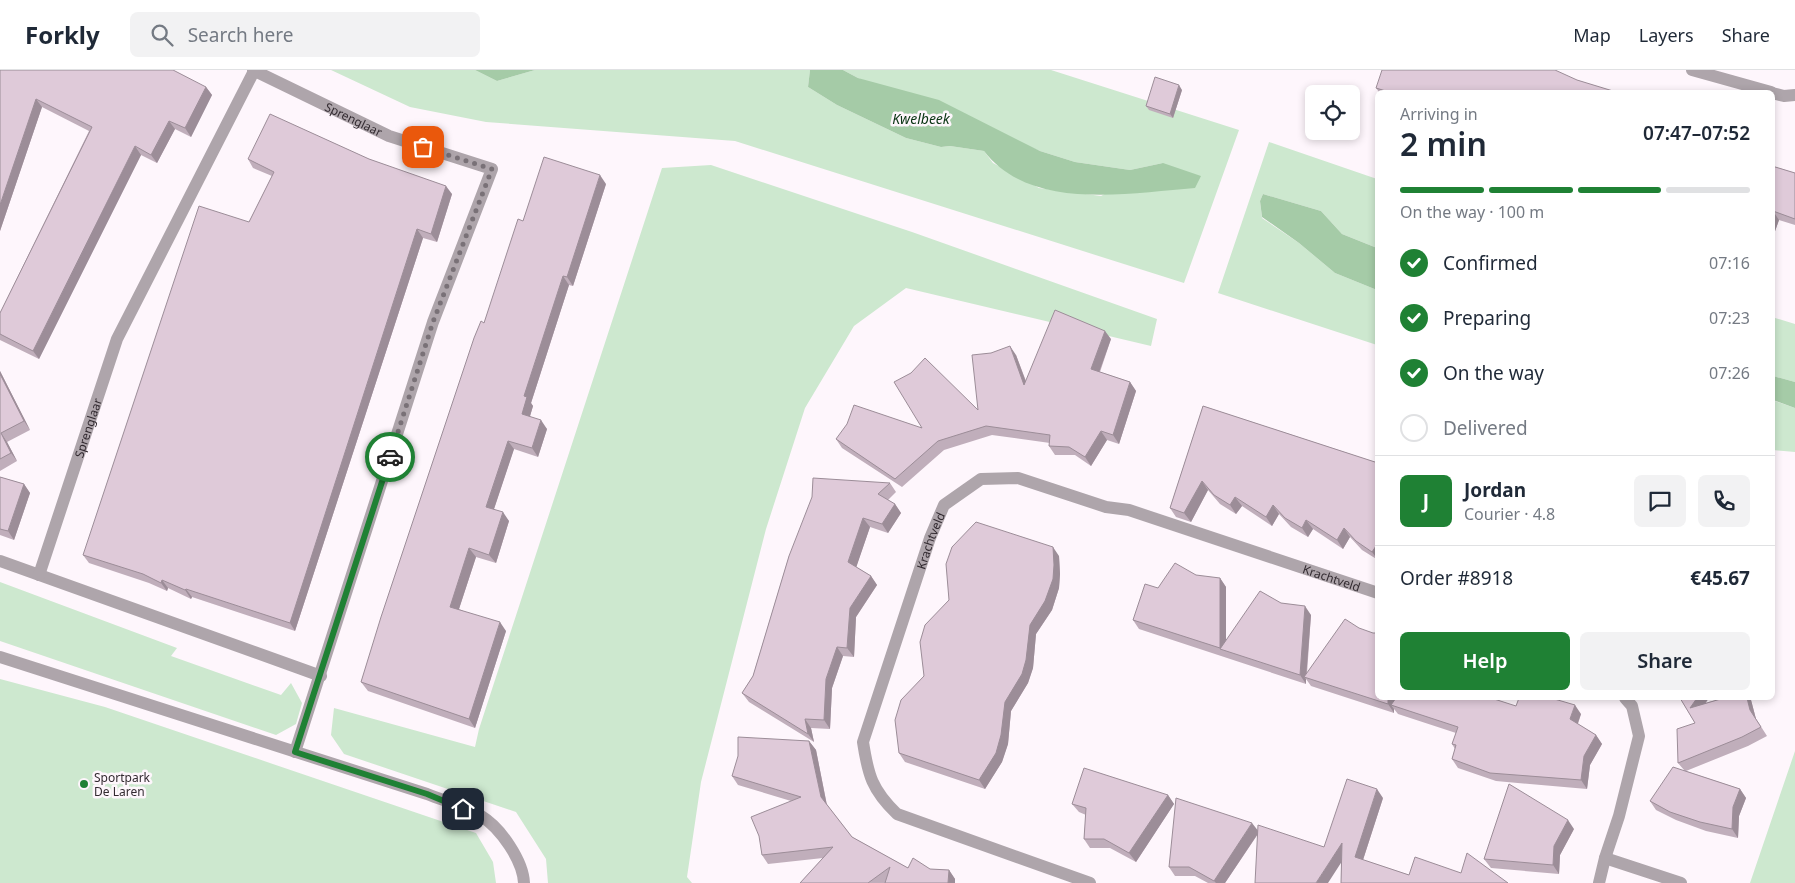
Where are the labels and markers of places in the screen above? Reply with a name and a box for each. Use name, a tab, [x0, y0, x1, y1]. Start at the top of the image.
pin	[402, 126, 444, 168]
place label: Sportpark De Laren	[94, 769, 151, 800]
marker: Sportpark De Laren	[78, 778, 90, 790]
pin	[442, 788, 484, 830]

